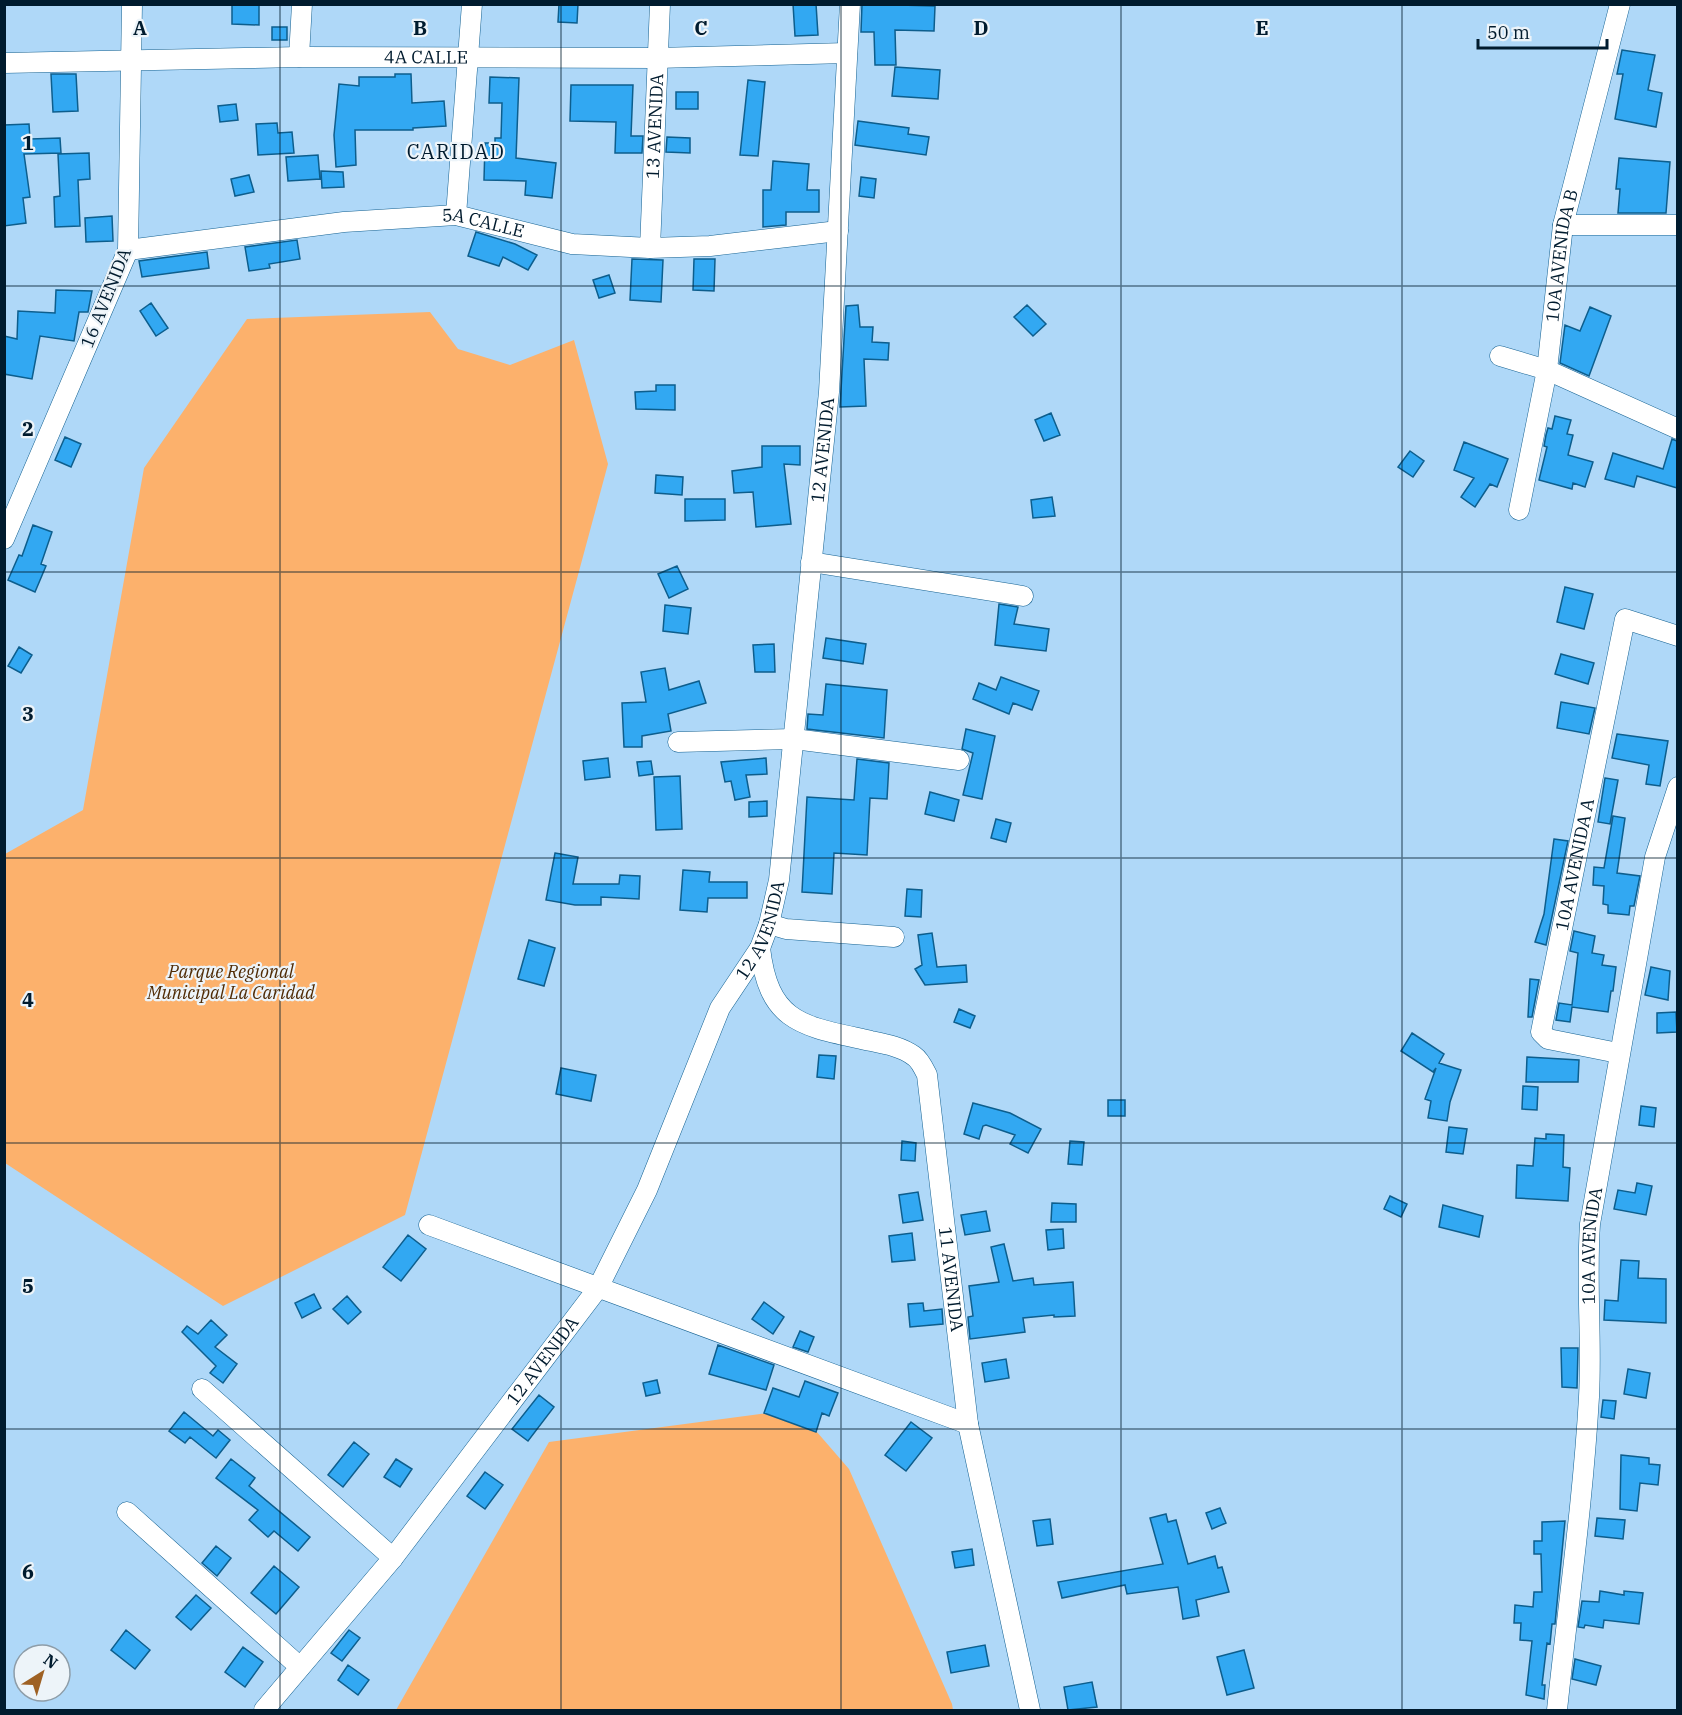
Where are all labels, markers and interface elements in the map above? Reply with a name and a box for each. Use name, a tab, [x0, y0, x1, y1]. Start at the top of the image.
scale bar	[1478, 12, 1607, 50]
text: A	[133, 14, 147, 41]
text: B	[413, 14, 427, 41]
text: C	[694, 14, 708, 41]
text: D	[973, 14, 989, 41]
text: E	[1255, 14, 1269, 41]
text: 50 m	[1487, 21, 1530, 44]
street label: 4A CALLE	[384, 45, 468, 68]
street label: 13 AVENIDA	[641, 72, 668, 179]
text: 1	[22, 129, 34, 156]
district label: CARIDAD	[407, 138, 505, 165]
street label: 10A AVENIDA B	[1540, 187, 1583, 323]
street label: 5A CALLE	[441, 203, 527, 243]
street label: 16 AVENIDA	[75, 244, 136, 351]
street label: 12 AVENIDA	[806, 396, 839, 504]
text: 2	[22, 415, 34, 442]
text: 3	[22, 700, 34, 727]
street label: 10A AVENIDA A	[1550, 796, 1599, 933]
street label: 12 AVENIDA	[730, 878, 790, 984]
park label: Parque Regional Municipal La Caridad	[146, 960, 315, 1004]
text: 4	[22, 986, 34, 1013]
street label: 10A AVENIDA	[1577, 1185, 1607, 1305]
street label: 11 AVENIDA	[934, 1225, 969, 1334]
text: 5	[22, 1272, 34, 1299]
street label: 12 AVENIDA	[501, 1311, 584, 1409]
text: 6	[22, 1558, 34, 1585]
north arrow	[12, 1643, 72, 1703]
text: N	[40, 1649, 62, 1673]

